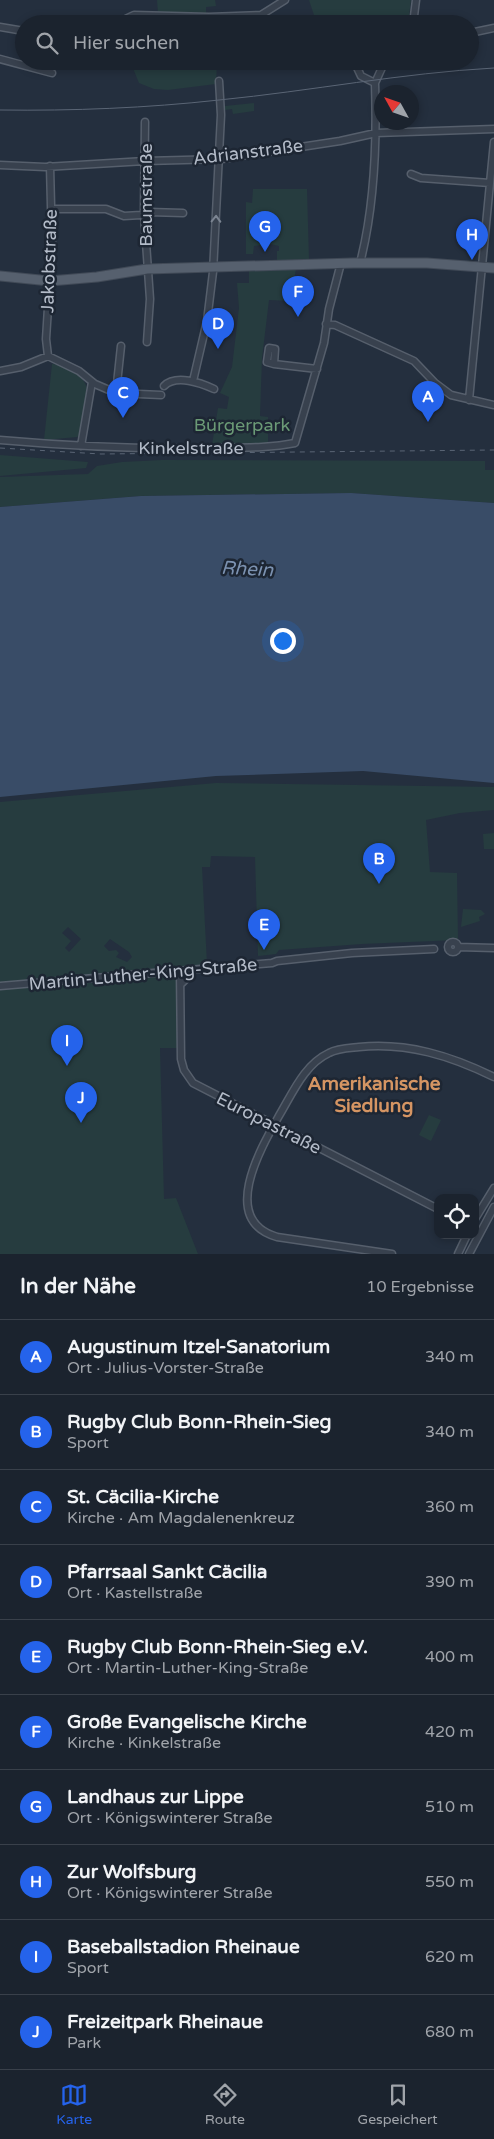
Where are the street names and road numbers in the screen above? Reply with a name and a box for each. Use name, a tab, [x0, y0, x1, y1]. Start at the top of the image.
street label: Adrianstraße	[192, 134, 304, 170]
street label: Baumstraße	[135, 143, 157, 247]
street label: Jakobstraße	[36, 209, 62, 313]
street label: Kinkelstraße	[138, 437, 244, 459]
street label: Martin-Luther-King-Straße	[28, 953, 258, 995]
street label: Europastraße	[213, 1087, 325, 1159]

